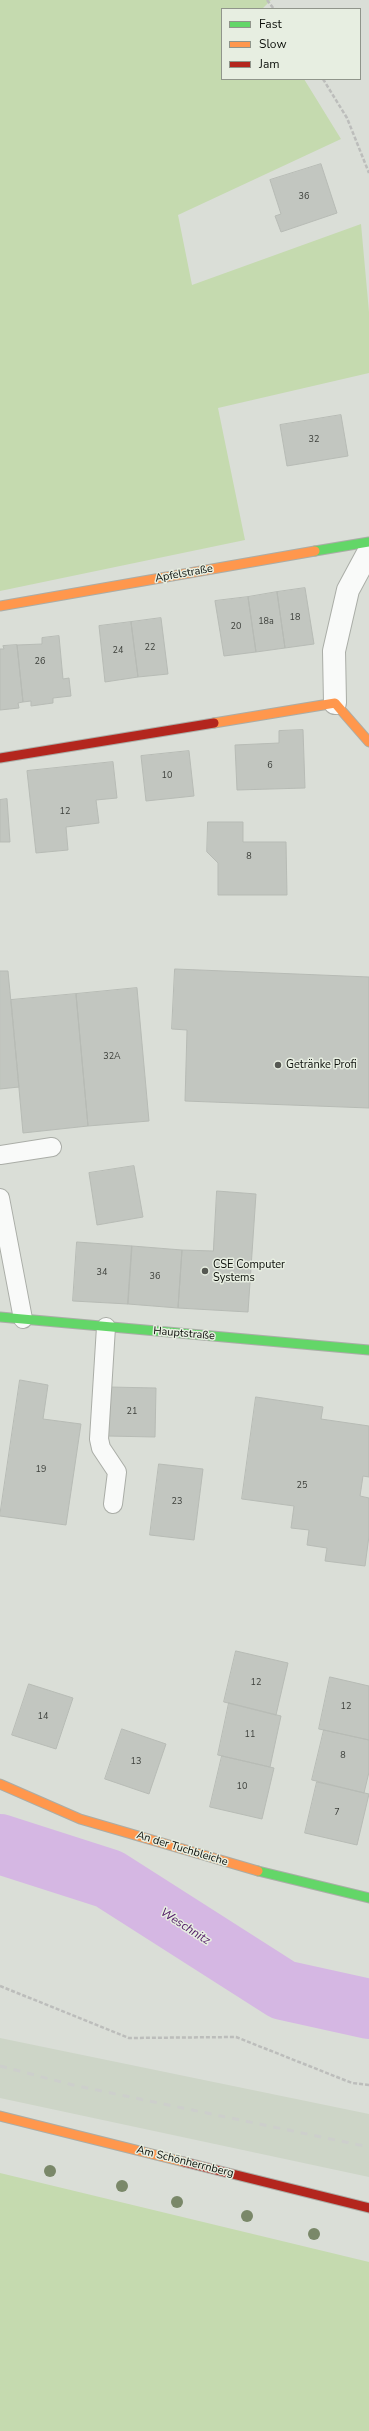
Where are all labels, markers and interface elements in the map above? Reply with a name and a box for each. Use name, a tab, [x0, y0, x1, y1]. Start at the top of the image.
legend	[221, 8, 361, 80]
text: Fast	[259, 16, 282, 32]
text: Slow	[259, 36, 287, 52]
text: Jam	[259, 56, 280, 72]
house number: 36	[299, 192, 309, 202]
house number: 32	[309, 435, 319, 445]
street label: Apfelstraße	[154, 562, 214, 586]
house number: 18	[290, 613, 300, 623]
house number: 18a	[258, 617, 274, 627]
house number: 20	[231, 622, 241, 632]
house number: 22	[145, 643, 155, 653]
house number: 24	[113, 646, 123, 656]
house number: 26	[35, 657, 45, 667]
house number: 6	[267, 761, 273, 771]
house number: 10	[162, 771, 172, 781]
house number: 12	[60, 807, 70, 817]
house number: 8	[246, 852, 252, 862]
house number: 32A	[103, 1052, 121, 1062]
place label: Getränke Profi	[286, 1058, 357, 1072]
marker: Getränke Profi	[273, 1060, 283, 1070]
place label: CSE Computer Systems	[213, 1258, 285, 1284]
marker: CSE Computer Systems	[200, 1266, 210, 1276]
house number: 34	[97, 1268, 107, 1278]
house number: 36	[150, 1272, 160, 1282]
street label: Hauptstraße	[153, 1325, 215, 1343]
house number: 21	[127, 1407, 137, 1417]
house number: 19	[36, 1465, 46, 1475]
house number: 25	[297, 1481, 307, 1491]
house number: 23	[172, 1497, 182, 1507]
house number: 12	[251, 1678, 261, 1688]
house number: 12	[341, 1702, 351, 1712]
house number: 14	[38, 1712, 48, 1722]
house number: 11	[245, 1730, 255, 1740]
house number: 8	[340, 1751, 346, 1761]
house number: 13	[131, 1757, 141, 1767]
house number: 10	[237, 1782, 247, 1792]
house number: 7	[334, 1808, 340, 1818]
street label: An der Tuchbleiche	[135, 1829, 229, 1869]
water label: Weschnitz	[157, 1906, 213, 1948]
street label: Am Schönherrnberg	[135, 2144, 235, 2180]

